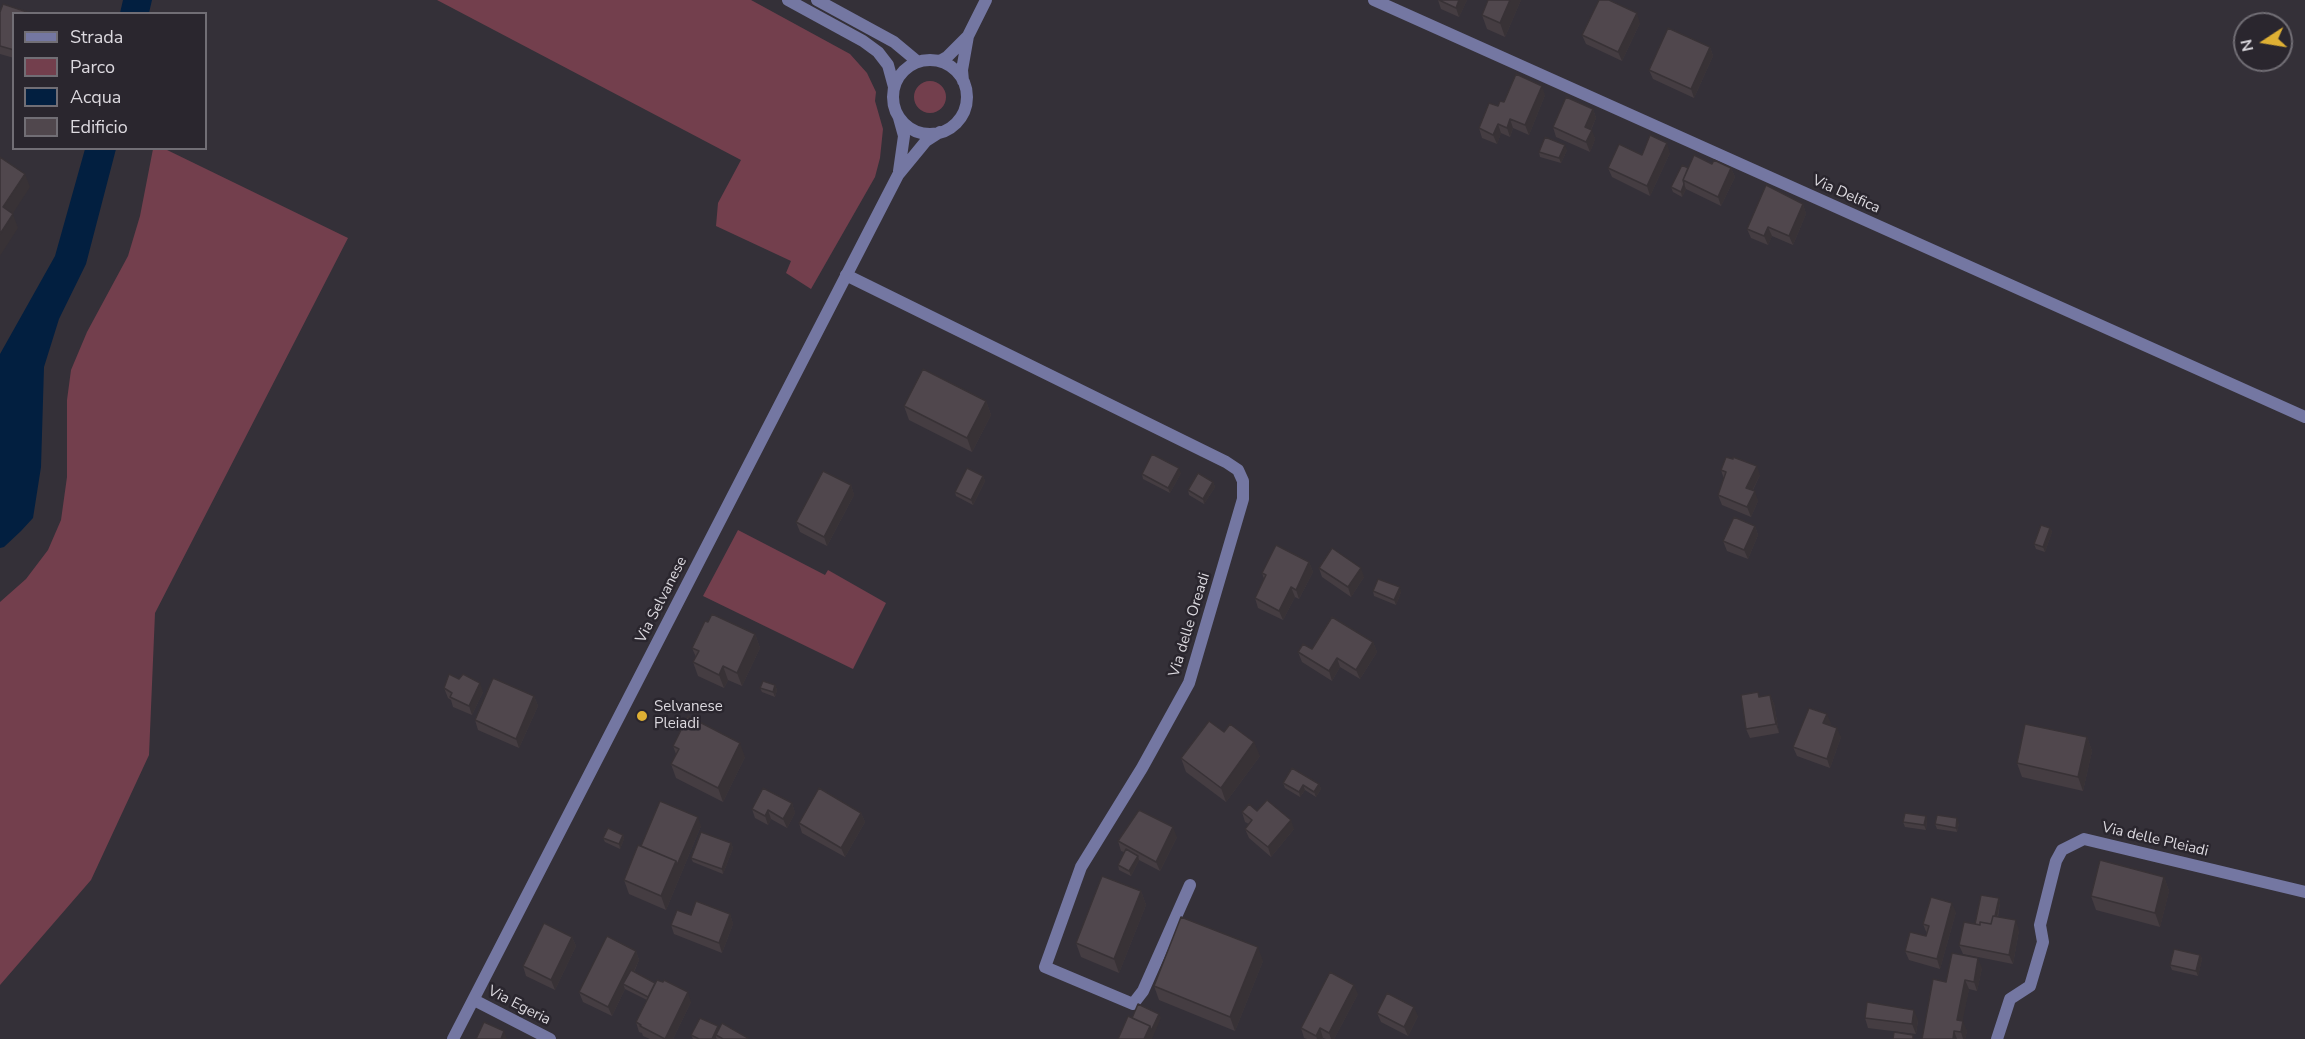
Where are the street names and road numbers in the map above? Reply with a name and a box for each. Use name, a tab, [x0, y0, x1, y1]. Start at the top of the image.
street label: Via Delfica	[1809, 172, 1883, 218]
street label: Via Selvanese	[633, 554, 691, 646]
street label: Via delle Oreadi	[1166, 571, 1214, 679]
street label: Via delle Pleiadi	[2100, 819, 2210, 861]
street label: Via Egeria	[485, 983, 553, 1029]

